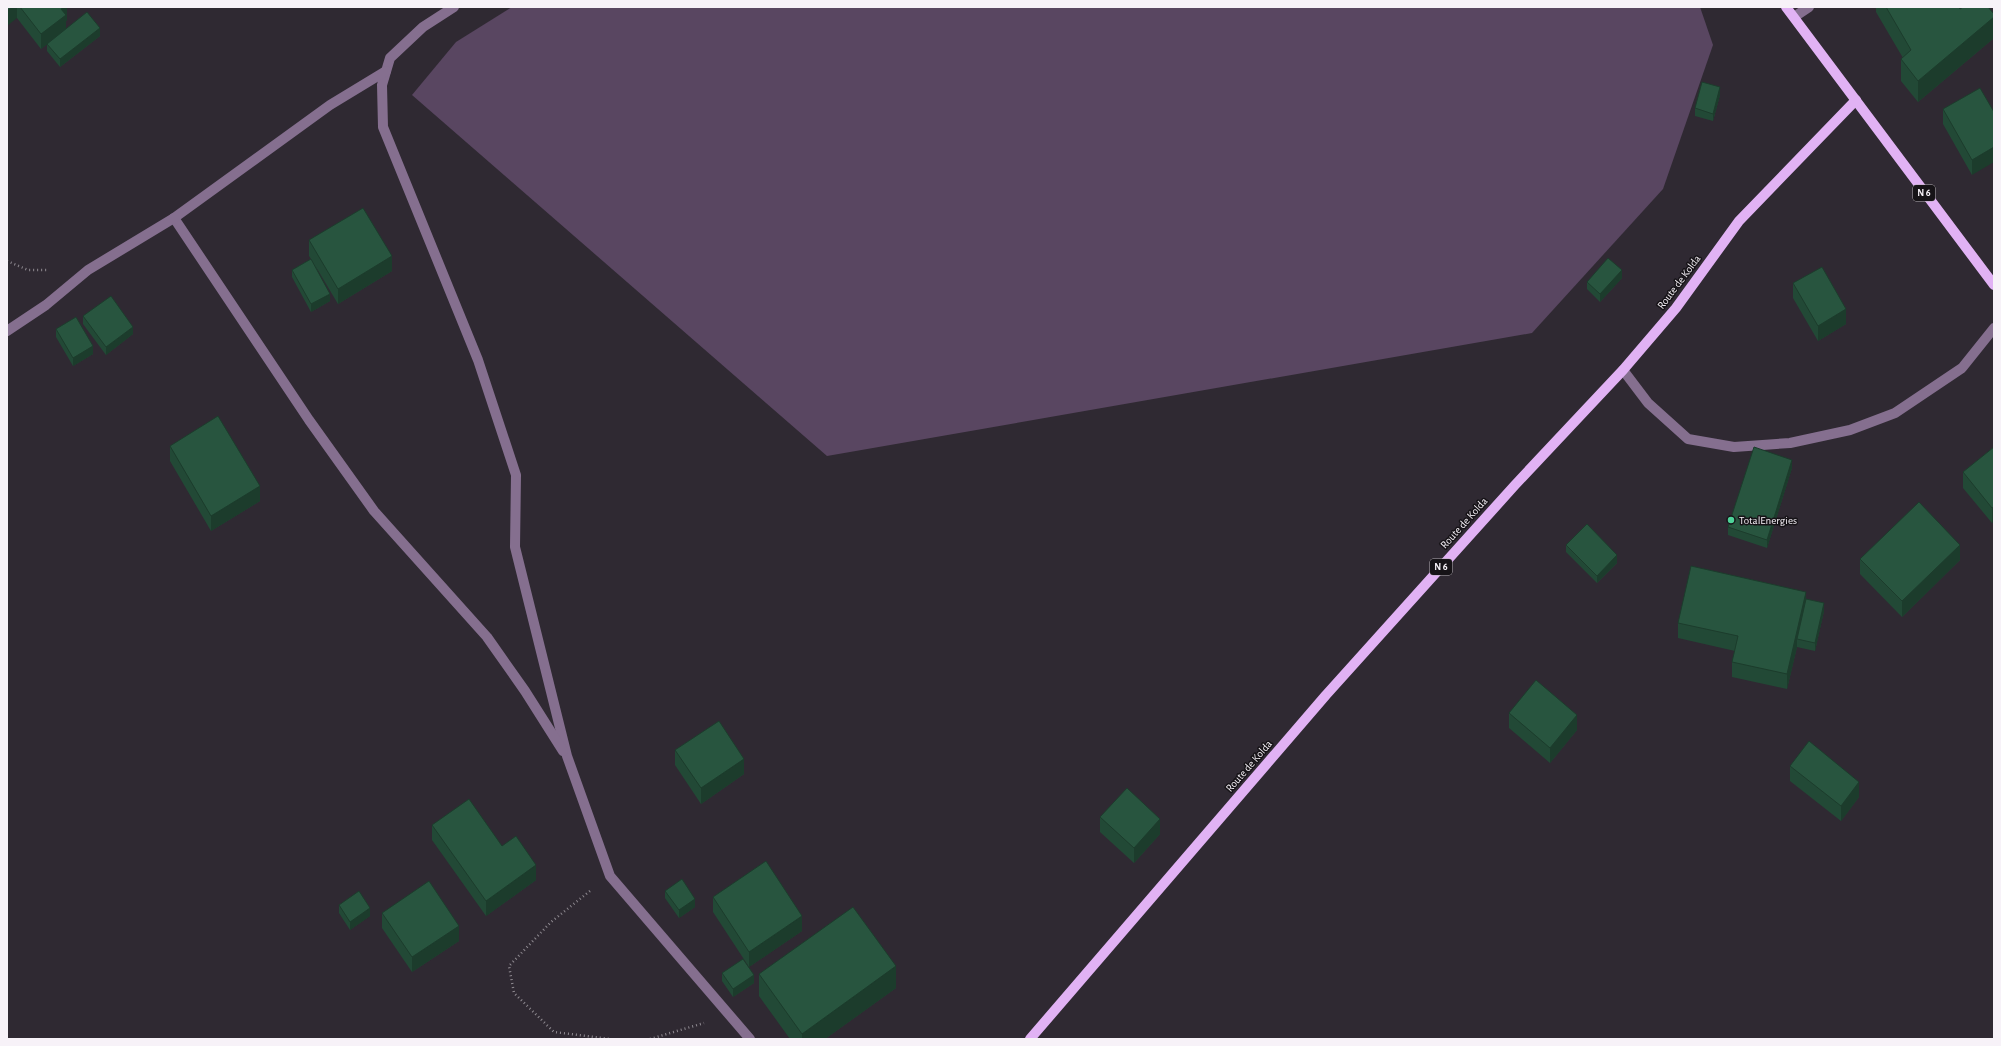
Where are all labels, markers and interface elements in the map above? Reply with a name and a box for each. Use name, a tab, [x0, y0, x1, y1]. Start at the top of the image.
road number: N 6	[1913, 185, 1935, 201]
street label: Route de Kolda	[1655, 253, 1703, 311]
street label: Route de Kolda	[1438, 495, 1490, 551]
marker: TotalEnergies	[1726, 515, 1736, 525]
place label: TotalEnergies	[1739, 515, 1797, 526]
road number: N 6	[1430, 559, 1452, 575]
street label: Route de Kolda	[1224, 738, 1274, 794]

